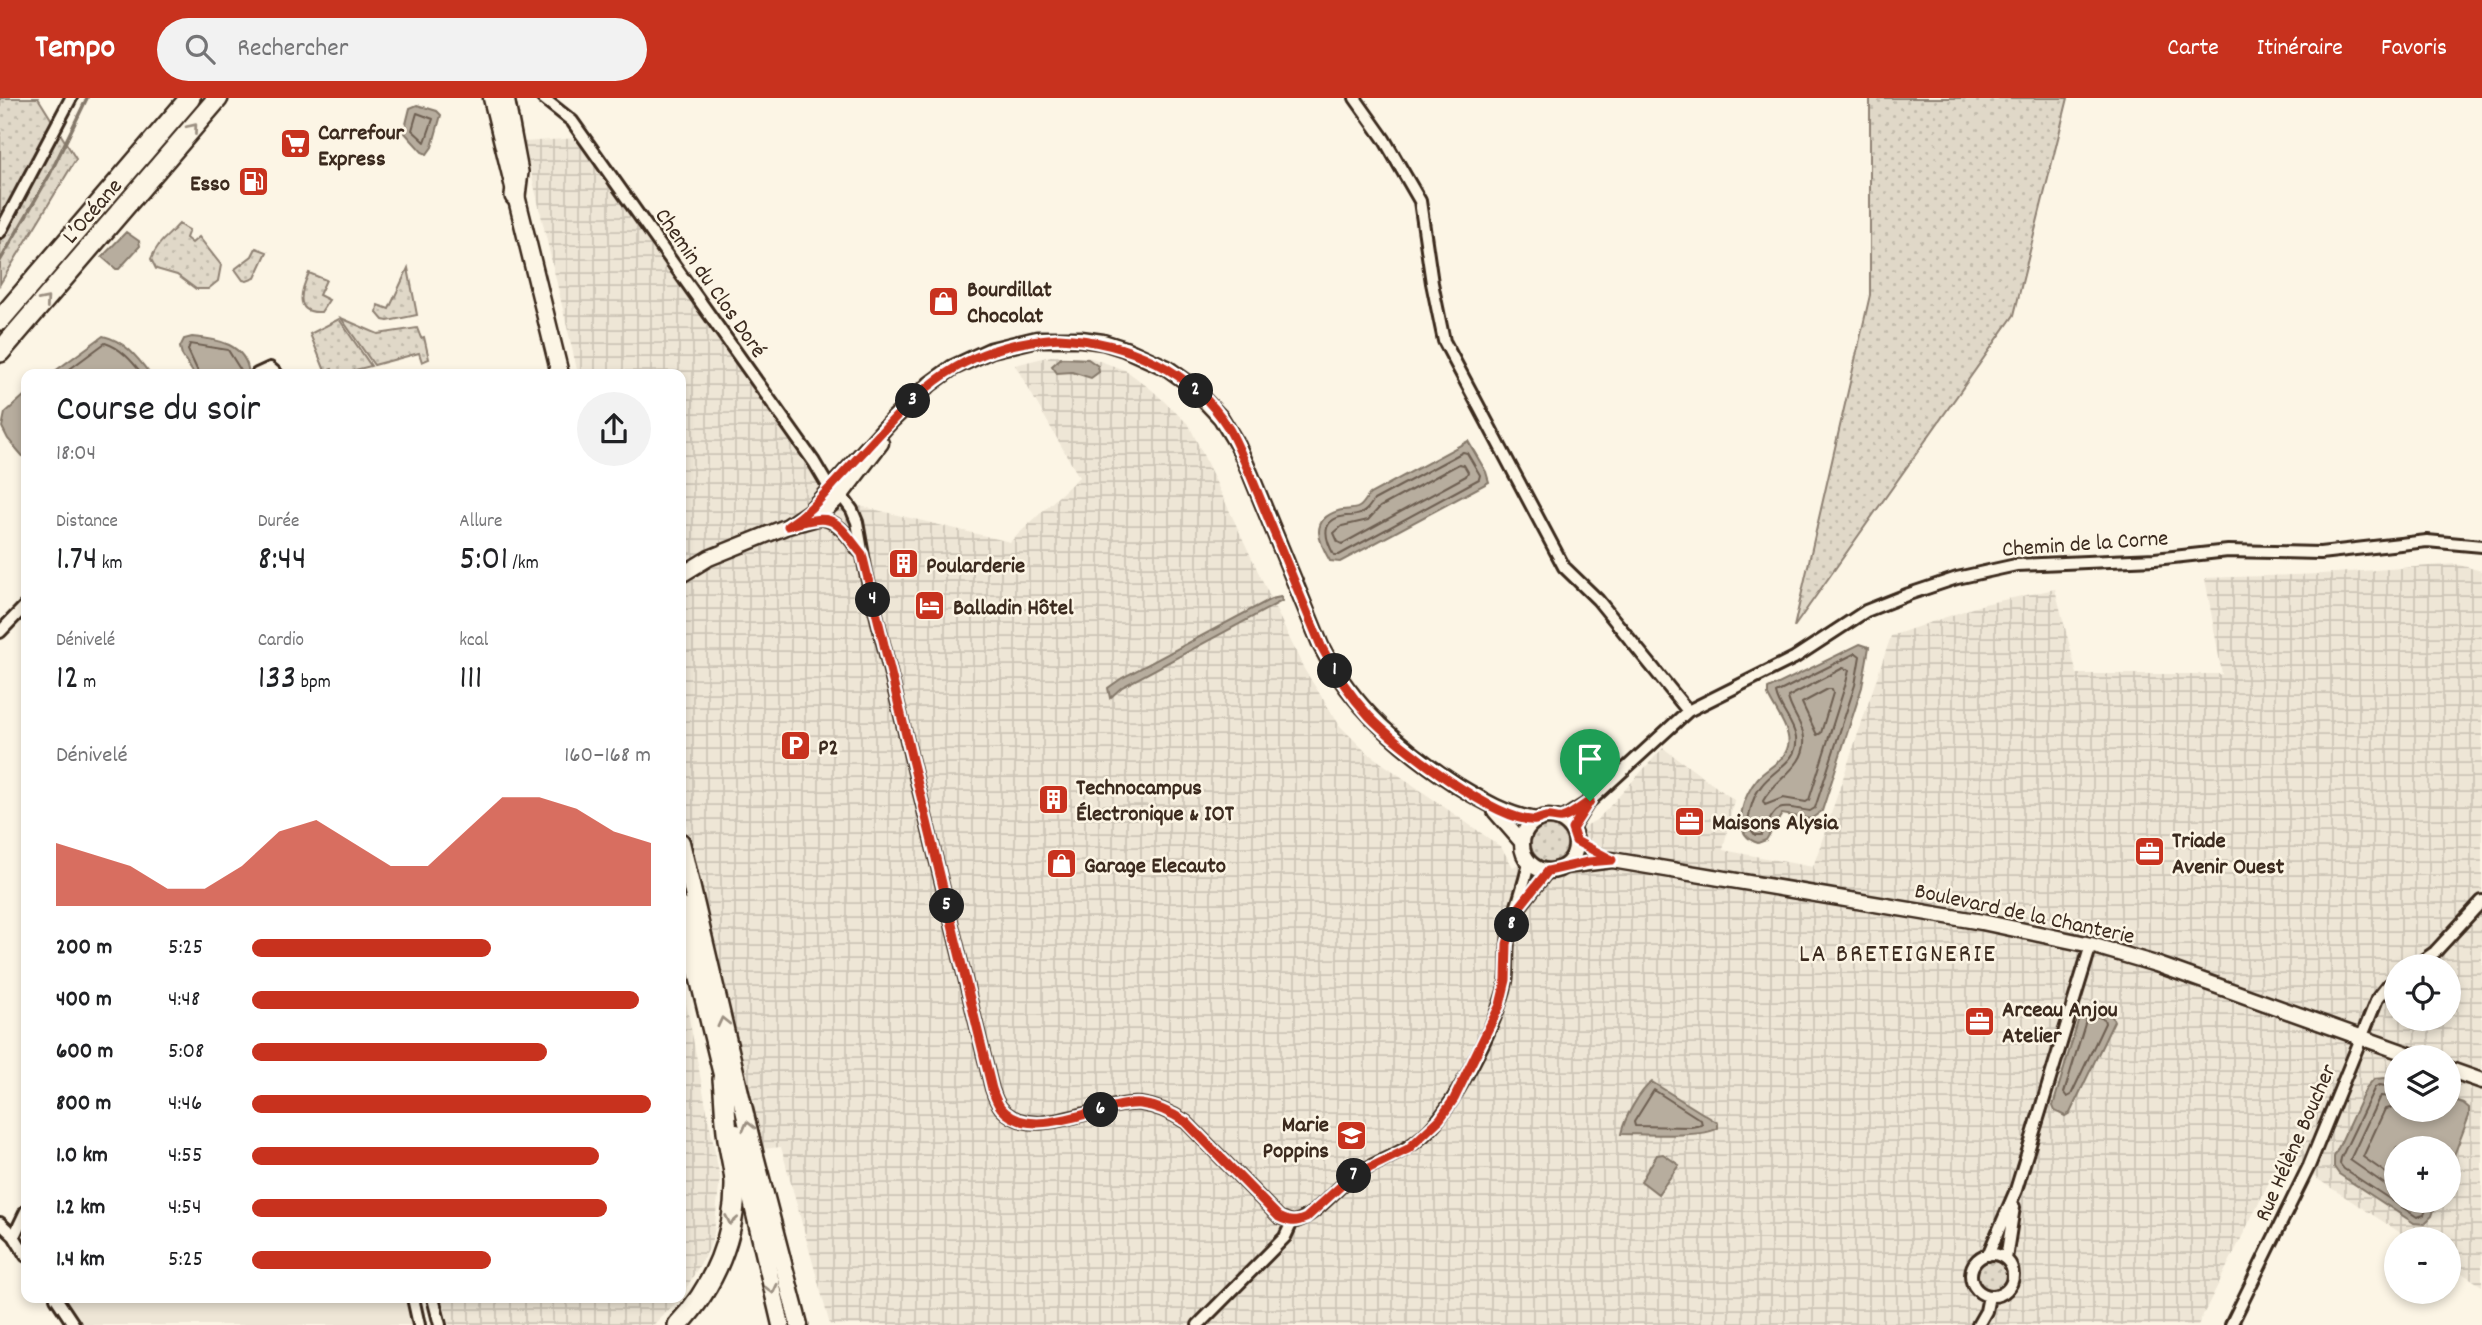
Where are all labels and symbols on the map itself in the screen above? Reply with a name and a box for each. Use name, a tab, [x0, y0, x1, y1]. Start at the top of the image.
place label: Carrefour Express	[318, 118, 405, 177]
one-way arrow	[185, 123, 197, 136]
supermarket icon: Carrefour Express	[278, 127, 312, 161]
fuel station icon: Esso	[236, 165, 270, 199]
place label: Esso	[190, 169, 230, 202]
street label: L’Océane	[56, 172, 132, 253]
street label: Chemin du Clos Doré	[645, 202, 773, 366]
place label: Bourdillat Chocolat	[967, 275, 1052, 334]
shop icon: Bourdillat Chocolat	[927, 284, 961, 318]
one-way arrow	[37, 296, 49, 309]
pin: 2	[1178, 374, 1214, 408]
pin: 3	[895, 384, 930, 418]
street label: Chemin de la Corne	[2001, 523, 2169, 568]
building icon: Poularderie	[886, 547, 920, 581]
place label: Poularderie	[926, 551, 1025, 584]
pin: 4	[856, 582, 890, 618]
hotel icon: Balladin Hôtel	[913, 589, 947, 623]
place label: Balladin Hôtel	[953, 593, 1074, 626]
pin: 1	[1318, 654, 1352, 688]
parking icon: P2	[778, 729, 812, 763]
pin	[1560, 729, 1620, 801]
place label: P2	[818, 733, 839, 766]
place label: Technocampus Électronique & IOT	[1076, 773, 1235, 832]
building icon: Technocampus Électronique & IOT	[1036, 782, 1070, 816]
office icon: Maisons Alysia	[1672, 804, 1706, 838]
place label: Maisons Alysia	[1712, 808, 1839, 841]
place label: Triade Avenir Ouest	[2172, 826, 2285, 885]
office icon: Triade Avenir Ouest	[2132, 835, 2166, 869]
shop icon: Garage Elecauto	[1044, 847, 1078, 881]
place label: Garage Elecauto	[1084, 851, 1226, 884]
street label: Boulevard de la Chanterie	[1911, 876, 2137, 955]
pin: 5	[930, 888, 964, 924]
pin: 8	[1494, 908, 1530, 942]
district label: LA BRETEIGNERIE	[1799, 937, 1997, 974]
place label: Arceau Anjou Atelier	[2002, 995, 2118, 1054]
office icon: Arceau Anjou Atelier	[1962, 1004, 1996, 1038]
one-way arrow	[717, 1016, 731, 1028]
street label: Rue Hélène Boucher	[2248, 1059, 2347, 1227]
pin: 6	[1084, 1093, 1118, 1128]
place label: Marie Poppins	[1263, 1110, 1329, 1169]
school or university icon: Marie Poppins	[1335, 1119, 1369, 1153]
one-way arrow	[742, 1120, 756, 1132]
pin: 7	[1336, 1158, 1372, 1194]
one-way arrow	[724, 1214, 739, 1226]
one-way arrow	[764, 1283, 779, 1295]

